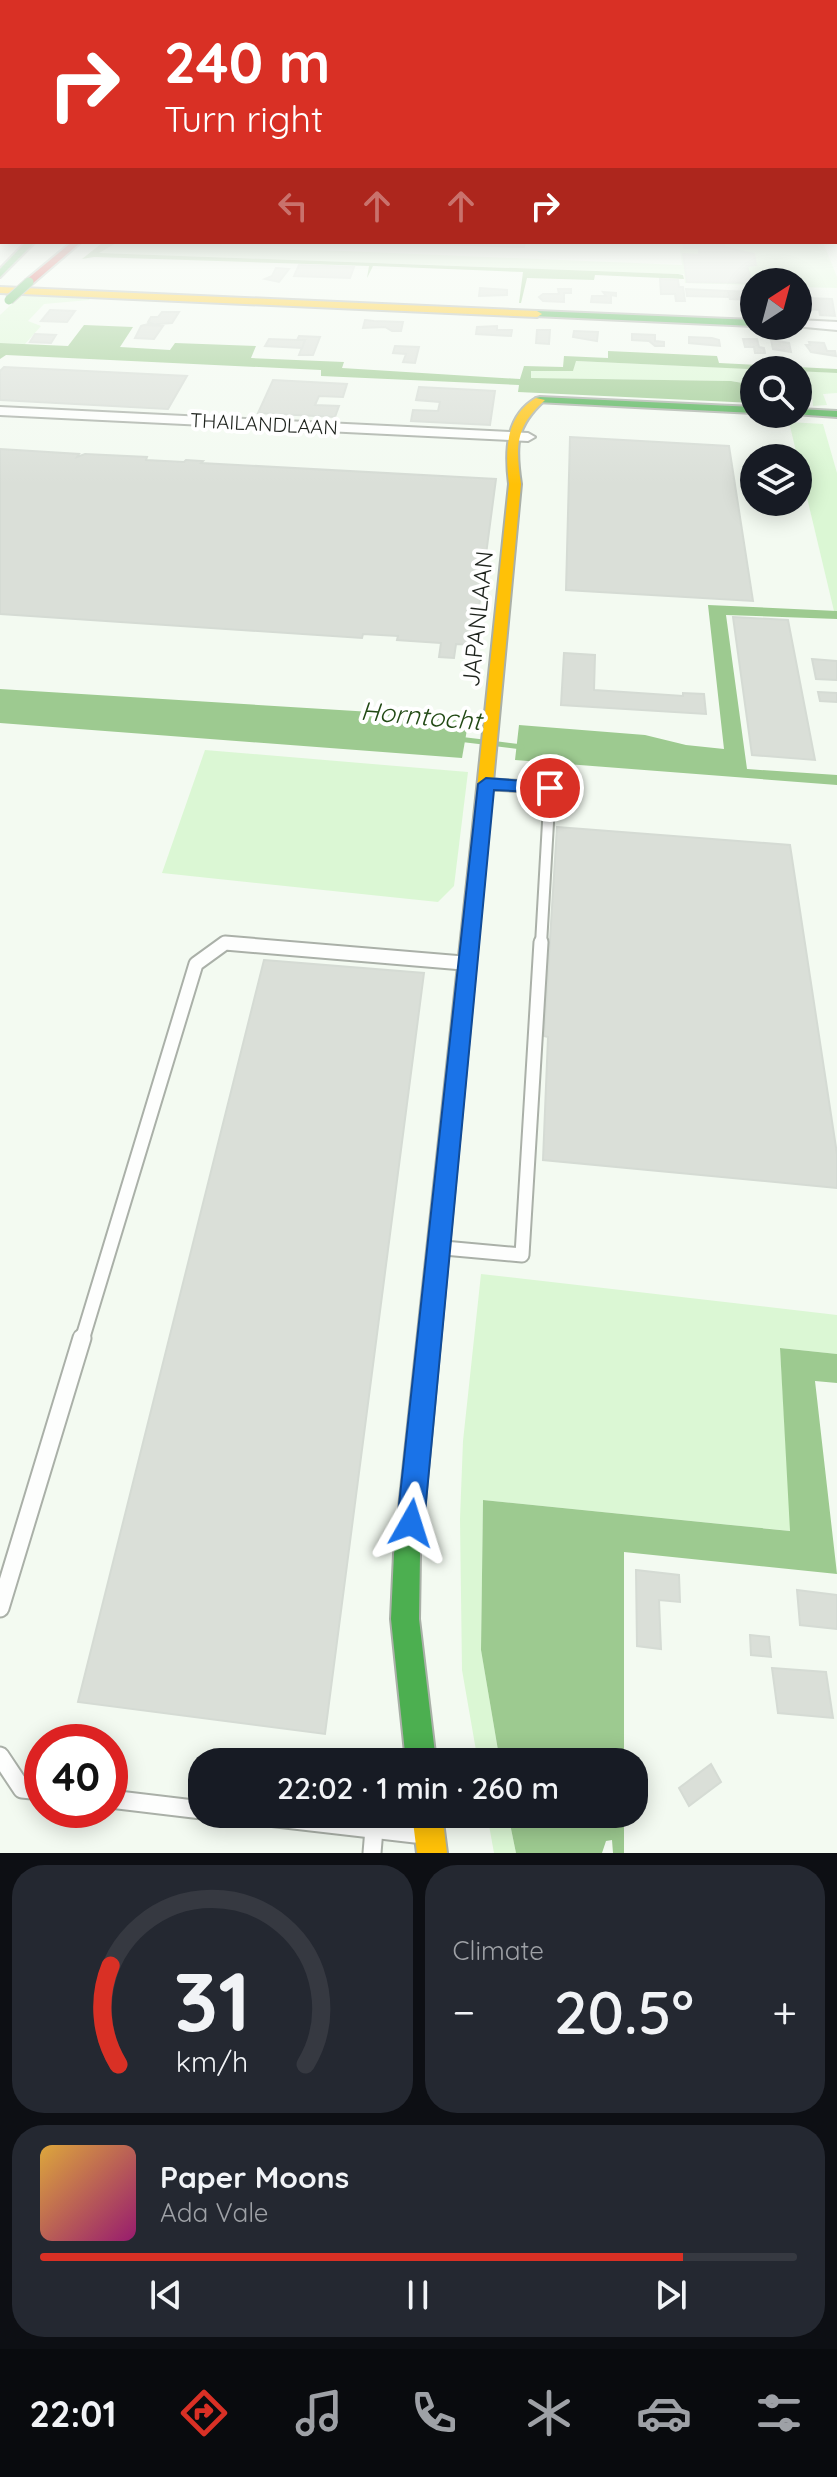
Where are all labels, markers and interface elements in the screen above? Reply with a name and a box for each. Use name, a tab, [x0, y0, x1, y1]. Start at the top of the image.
text: 240 m	[164, 27, 331, 97]
icon: right	[32, 32, 136, 136]
text: Turn right	[164, 96, 323, 141]
icon: left	[271, 184, 315, 228]
icon: ahead	[355, 184, 399, 228]
icon: ahead	[439, 184, 483, 228]
icon: right	[523, 184, 567, 228]
north arrow	[740, 268, 812, 340]
map controls	[740, 268, 812, 516]
button: search	[740, 356, 812, 428]
street label: THAILANDLAAN	[189, 407, 339, 440]
button: layers	[740, 444, 812, 516]
street label: JAPANLAAN	[455, 549, 499, 688]
water label: Horntocht	[359, 694, 486, 737]
pin	[516, 754, 584, 822]
icon: arrive	[528, 766, 572, 810]
position arrow	[369, 1481, 453, 1565]
speed limit sign: 40	[24, 1724, 128, 1828]
text: 22:02 · 1 min · 260 m	[277, 1769, 559, 1807]
text: Climate	[453, 1934, 544, 1967]
text: 31	[174, 1948, 251, 2052]
text: 20.5°	[554, 1974, 694, 2049]
text: −	[453, 1984, 475, 2039]
text: +	[772, 1984, 797, 2039]
text: km/h	[176, 2043, 249, 2079]
text: Paper Moons	[160, 2158, 349, 2196]
text: Ada Vale	[160, 2196, 269, 2229]
icon: previous	[144, 2273, 188, 2317]
icon: pause	[396, 2273, 440, 2317]
icon: next	[649, 2273, 693, 2317]
icon: directions	[176, 2385, 232, 2441]
icon: music	[291, 2385, 347, 2441]
icon: phone	[406, 2385, 462, 2441]
icon: climate	[521, 2385, 577, 2441]
icon: car	[636, 2385, 692, 2441]
icon: filters	[751, 2385, 807, 2441]
text: 22:01	[30, 2391, 116, 2436]

